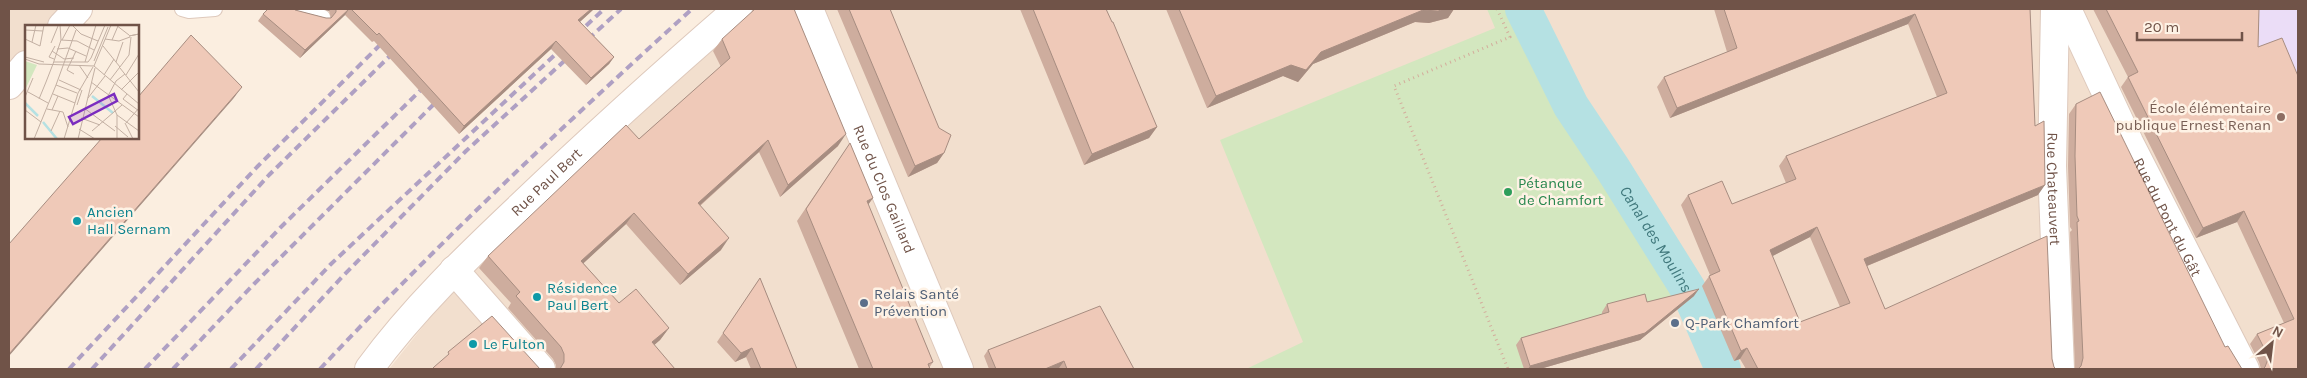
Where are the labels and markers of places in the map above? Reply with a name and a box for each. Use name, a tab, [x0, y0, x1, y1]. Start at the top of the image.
place label: École élémentaire publique Ernest Renan	[2116, 99, 2271, 134]
marker: École élémentaire publique Ernest Renan	[2275, 111, 2287, 123]
place label: Pétanque de Chamfort	[1518, 174, 1603, 209]
marker: Pétanque de Chamfort	[1502, 186, 1514, 198]
place label: Ancien Hall Sernam	[87, 203, 171, 238]
marker: Ancien Hall Sernam	[71, 215, 83, 227]
place label: Résidence Paul Bert	[547, 279, 617, 314]
place label: Relais Santé Prévention	[874, 285, 959, 320]
marker: Résidence Paul Bert	[531, 291, 543, 303]
marker: Relais Santé Prévention	[858, 297, 870, 309]
place label: Q-Park Chamfort	[1685, 314, 1799, 332]
marker: Q-Park Chamfort	[1669, 317, 1681, 329]
place label: Le Fulton	[483, 335, 545, 353]
marker: Le Fulton	[467, 338, 479, 350]

